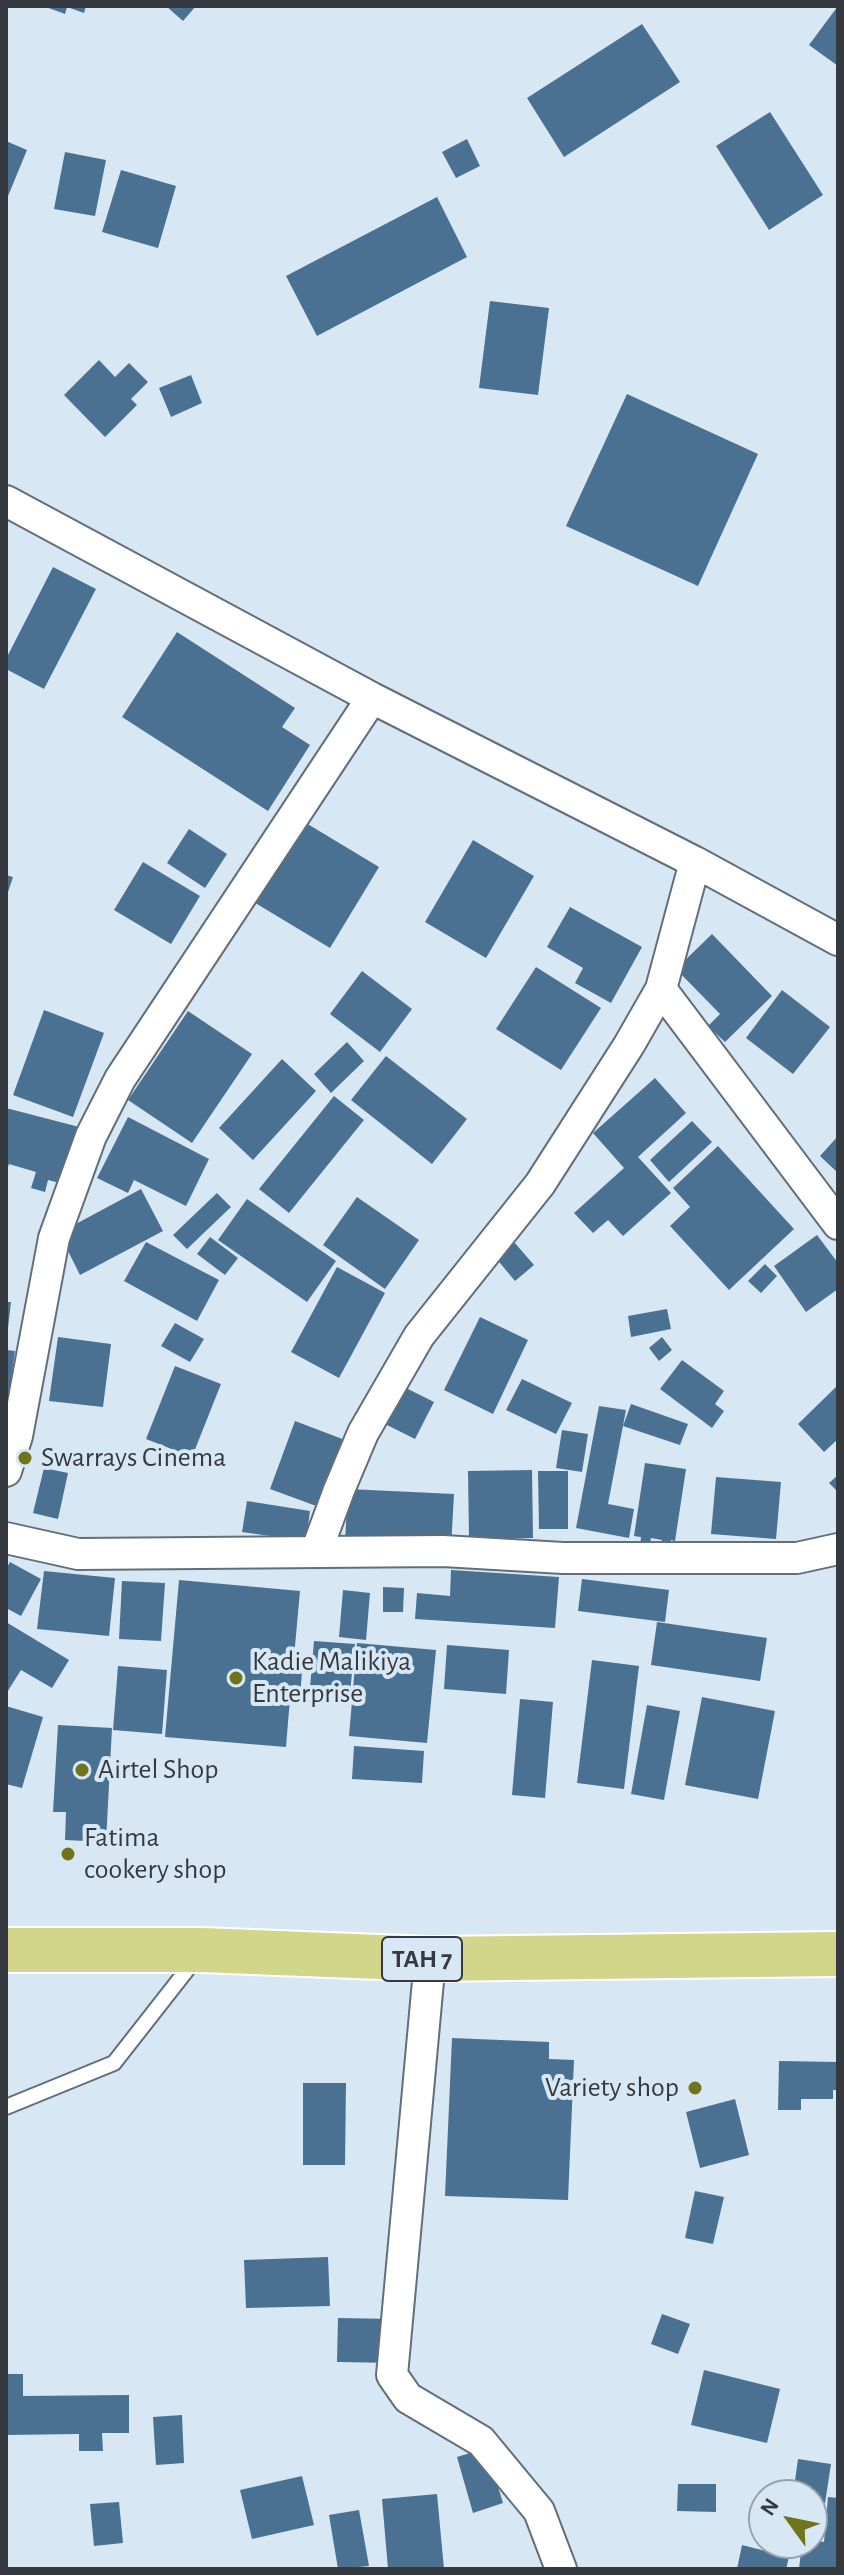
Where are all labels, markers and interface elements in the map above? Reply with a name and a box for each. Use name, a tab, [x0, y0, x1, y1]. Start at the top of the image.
place label: Swarrays Cinema	[41, 1441, 226, 1475]
marker: Swarrays Cinema	[16, 1449, 34, 1467]
place label: Kadie Malikiya Enterprise	[252, 1645, 411, 1711]
marker: Kadie Malikiya Enterprise	[227, 1669, 245, 1687]
place label: Airtel Shop	[98, 1753, 218, 1787]
marker: Airtel Shop	[73, 1761, 91, 1779]
place label: Fatima cookery shop	[84, 1821, 226, 1887]
marker: Fatima cookery shop	[59, 1845, 77, 1863]
road number: TAH 7	[382, 1937, 462, 1981]
place label: Variety shop	[545, 2071, 679, 2105]
marker: Variety shop	[686, 2079, 704, 2097]
north arrow	[748, 2479, 828, 2559]
text: N	[756, 2495, 783, 2519]

